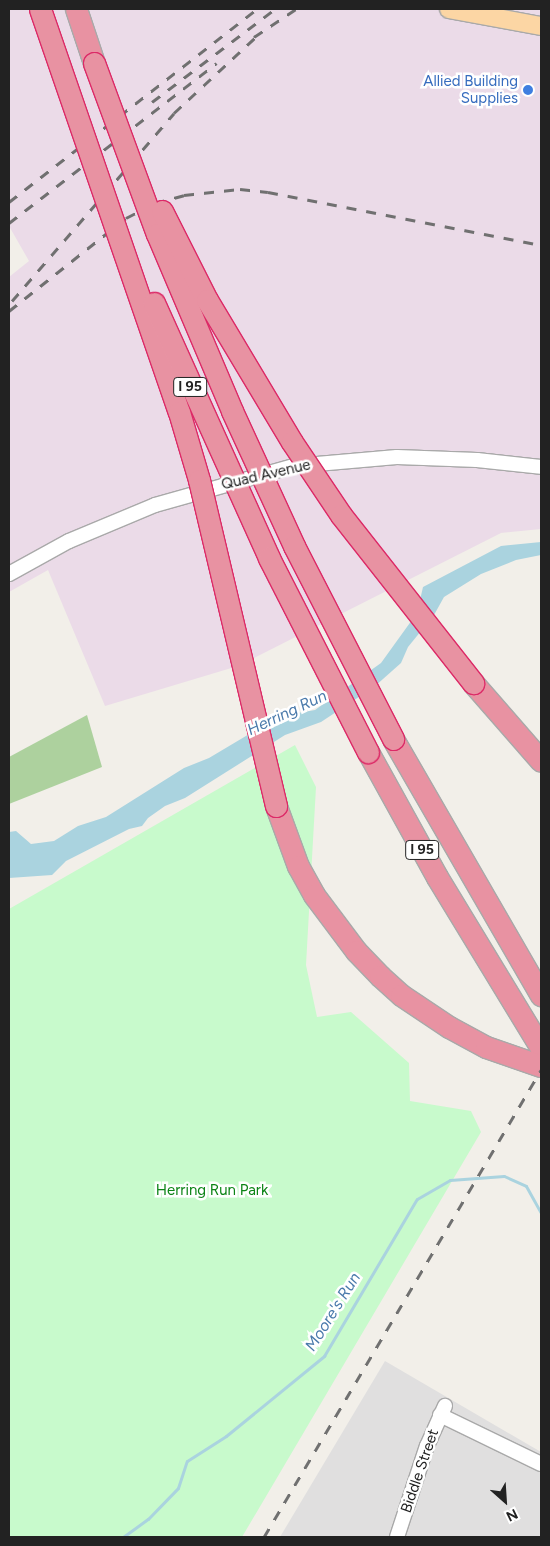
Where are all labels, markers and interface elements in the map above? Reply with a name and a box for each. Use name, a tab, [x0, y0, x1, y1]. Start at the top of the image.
place label: Allied Building Supplies	[423, 72, 518, 107]
marker: Allied Building Supplies	[522, 84, 534, 96]
road number: I 95	[172, 376, 208, 398]
street label: Quad Avenue	[220, 456, 312, 494]
water label: Herring Run	[244, 686, 330, 740]
road number: I 95	[404, 838, 440, 862]
park label: Herring Run Park	[156, 1182, 268, 1200]
water label: Moore's Run	[301, 1269, 365, 1355]
street label: Biddle Street	[397, 1427, 443, 1515]
north arrow	[480, 1476, 530, 1526]
text: N	[503, 1505, 520, 1525]

